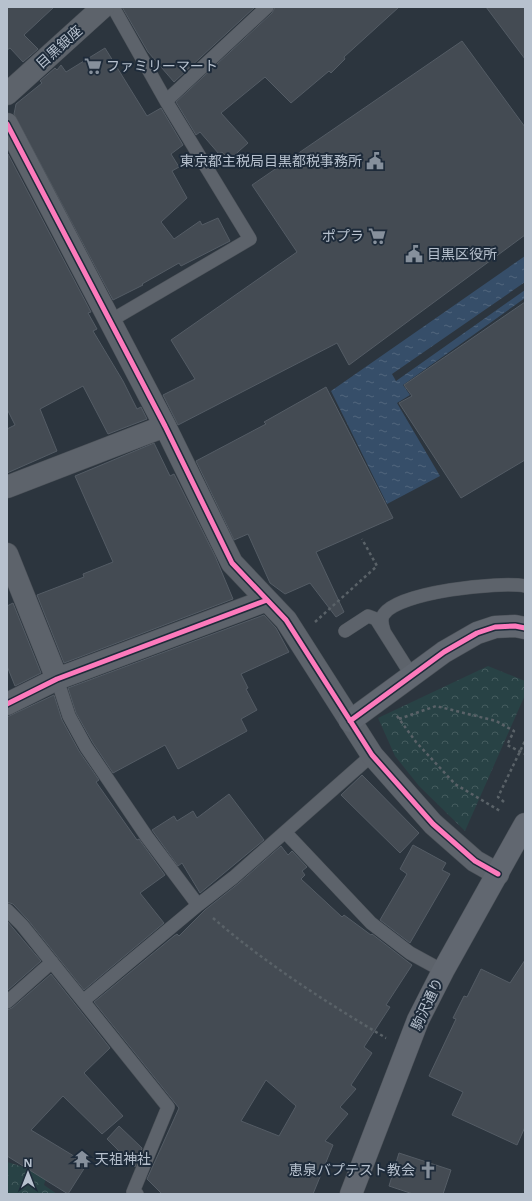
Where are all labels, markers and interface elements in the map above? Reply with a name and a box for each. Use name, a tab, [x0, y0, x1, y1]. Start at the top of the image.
street label: 目黒銀座	[32, 21, 86, 72]
supermarket icon: ファミリーマート	[83, 56, 103, 76]
place label: ファミリーマート	[106, 56, 218, 75]
place label: 東京都主税局目黒都税事務所	[180, 151, 362, 170]
public building icon: 東京都主税局目黒都税事務所	[365, 151, 385, 171]
place label: ポプラ	[322, 226, 364, 245]
supermarket icon: ポプラ	[367, 226, 387, 246]
public building icon: 目黒区役所	[404, 244, 424, 264]
place label: 目黒区役所	[427, 244, 497, 263]
street label: 駒沢通り	[406, 974, 447, 1033]
temple icon: 天祖神社	[72, 1149, 92, 1169]
place label: 天祖神社	[95, 1149, 151, 1168]
north arrow	[8, 1153, 48, 1193]
text: N	[24, 1155, 32, 1170]
place label: 恵泉バプテスト教会	[289, 1160, 415, 1179]
church icon: 恵泉バプテスト教会	[418, 1160, 438, 1180]

